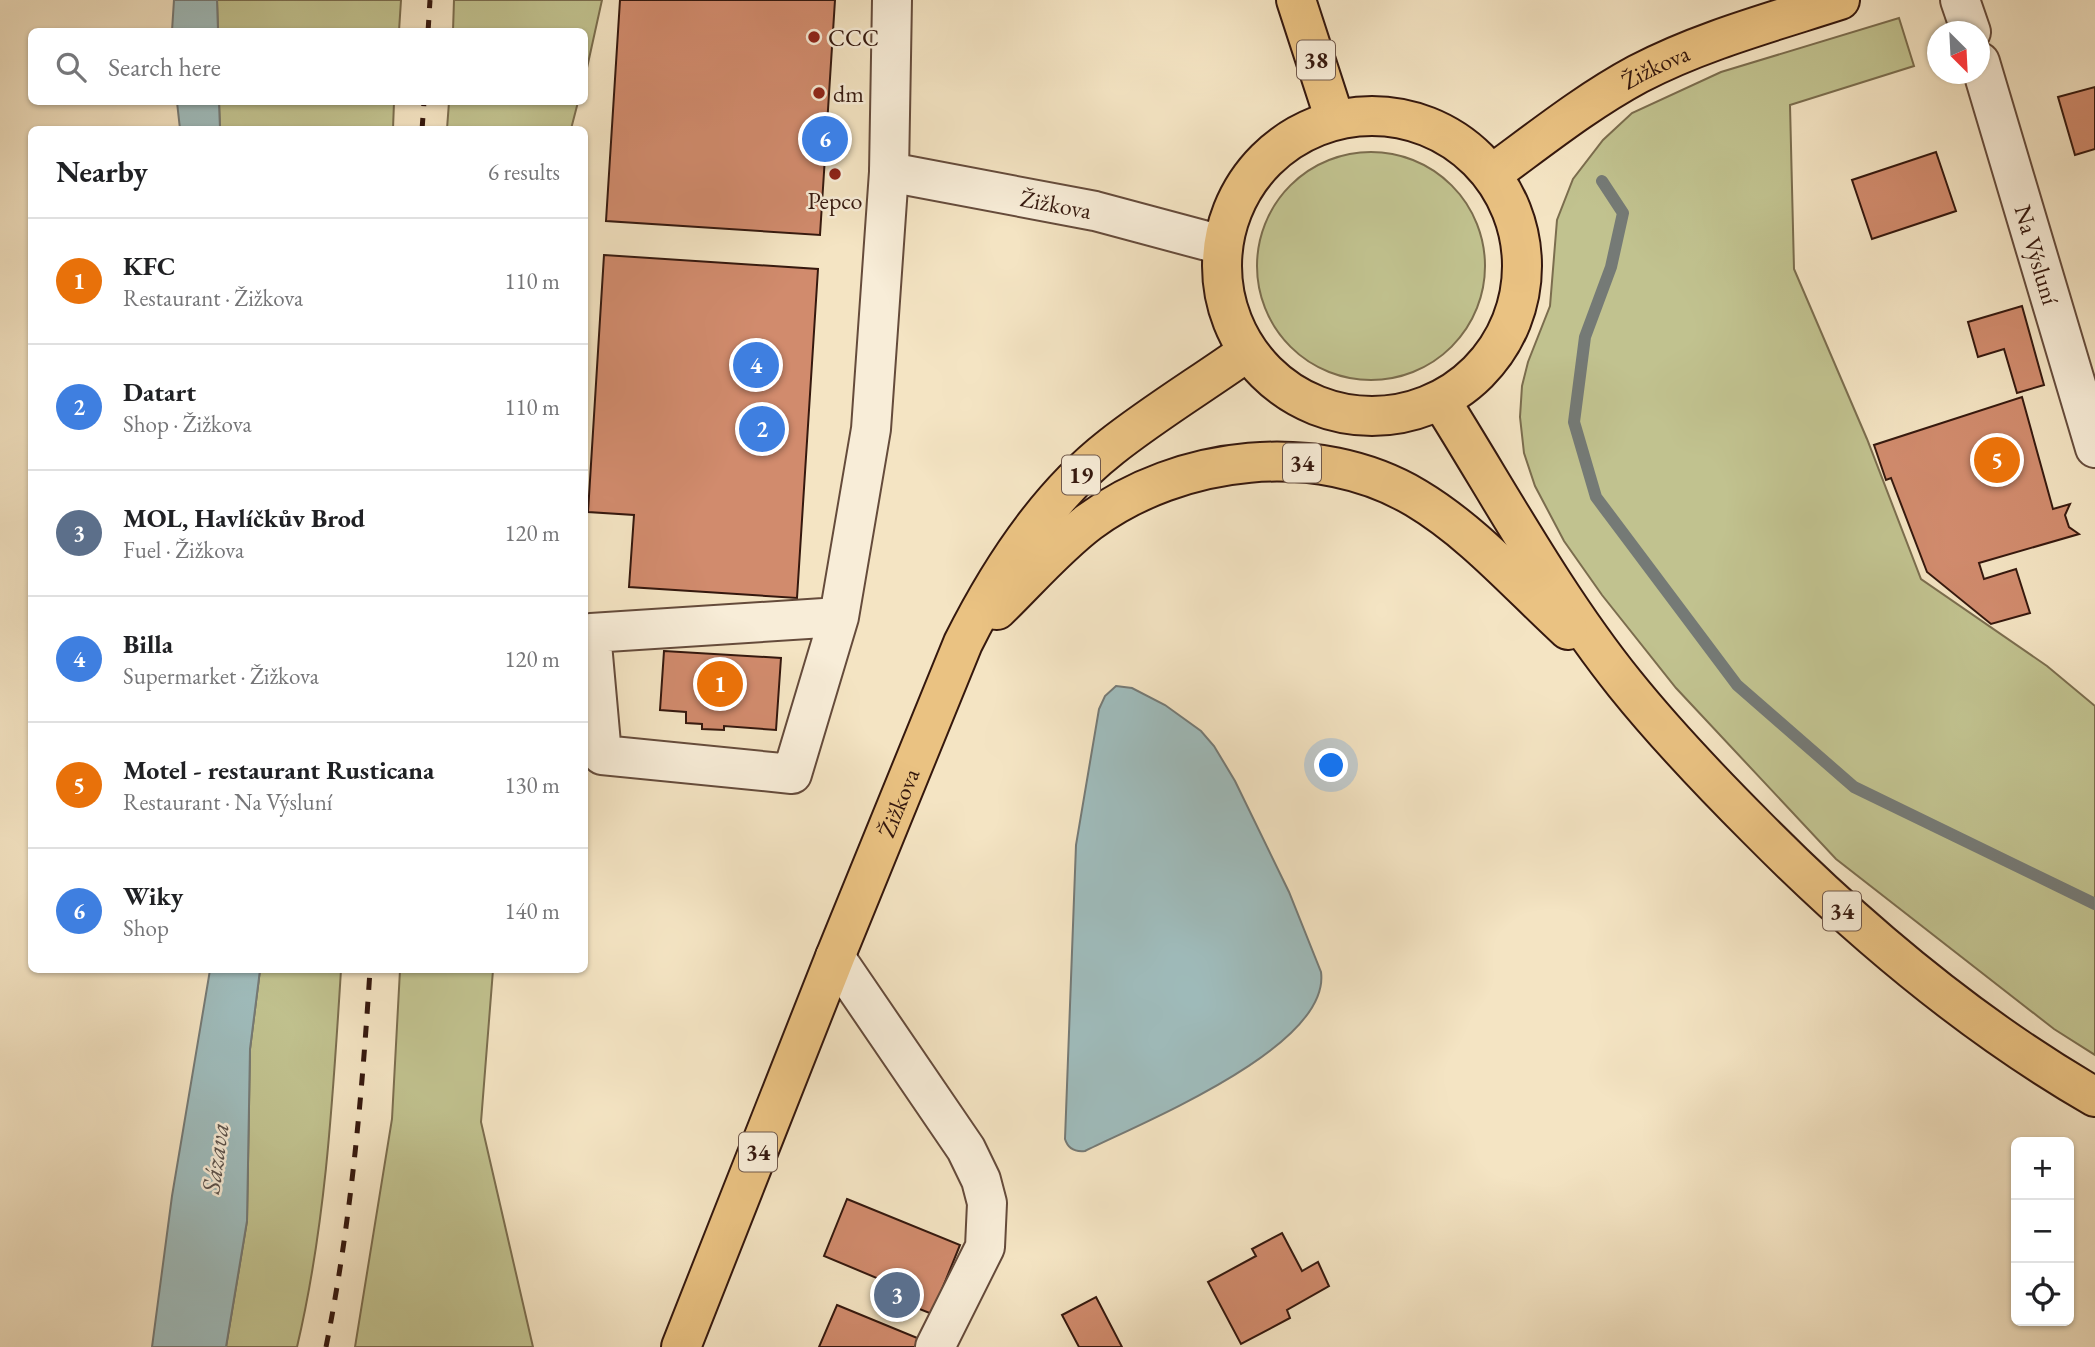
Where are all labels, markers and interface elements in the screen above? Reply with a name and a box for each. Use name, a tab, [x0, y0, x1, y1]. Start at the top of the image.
north arrow	[1927, 21, 1990, 84]
place label: CCC	[828, 22, 879, 53]
search box	[28, 28, 588, 105]
marker: CCC	[806, 29, 822, 45]
street label: Žižkova	[1615, 37, 1694, 96]
road number: 38	[1297, 40, 1335, 80]
icon: search	[52, 48, 90, 86]
text: Search here	[108, 50, 221, 84]
place label: dm	[833, 78, 864, 109]
marker: dm	[811, 85, 827, 101]
pin: 6	[802, 113, 848, 165]
text: Nearby	[56, 152, 148, 191]
text: 6 results	[488, 157, 560, 187]
marker: Pepco	[827, 166, 843, 182]
street label: Žižkova	[1018, 182, 1095, 226]
place label: Pepco	[807, 185, 863, 216]
street label: Na Výsluní	[2008, 201, 2067, 308]
text: KFC	[123, 249, 175, 283]
text: 1	[73, 266, 85, 296]
text: 110 m	[504, 266, 560, 296]
text: Restaurant · Žižkova	[123, 283, 303, 313]
pin: 4	[733, 339, 779, 391]
text: Datart	[123, 375, 196, 409]
text: 2	[73, 392, 85, 422]
text: 110 m	[504, 392, 560, 422]
pin: 2	[739, 403, 785, 455]
text: Shop · Žižkova	[123, 409, 252, 439]
pin: 5	[1974, 434, 2020, 486]
road number: 34	[1283, 444, 1321, 482]
road number: 19	[1062, 456, 1100, 495]
text: MOL, Havlíčkův Brod	[123, 501, 365, 535]
text: 3	[73, 518, 85, 548]
text: 120 m	[504, 518, 560, 548]
text: Fuel · Žižkova	[123, 535, 244, 565]
text: Billa	[123, 627, 173, 661]
text: 4	[73, 644, 85, 674]
text: 120 m	[504, 644, 560, 674]
pin: 1	[697, 658, 743, 710]
text: Supermarket · Žižkova	[123, 661, 319, 691]
your location	[1314, 748, 1348, 782]
text: Motel - restaurant Rusticana	[123, 753, 434, 787]
street label: Žižkova	[870, 763, 926, 842]
text: 5	[73, 770, 85, 800]
text: 130 m	[504, 770, 560, 800]
text: Restaurant · Na Výsluní	[123, 787, 332, 817]
text: Wiky	[123, 879, 183, 913]
road number: 34	[1823, 891, 1861, 930]
text: 6	[73, 896, 85, 926]
text: 140 m	[504, 896, 560, 926]
text: Shop	[123, 913, 169, 943]
water label: Sázava	[193, 1120, 237, 1197]
road number: 34	[739, 1133, 777, 1172]
map controls	[2011, 1137, 2074, 1326]
button: +	[2011, 1137, 2074, 1200]
button: −	[2011, 1200, 2074, 1263]
button: locate	[2011, 1263, 2074, 1326]
pin: 3	[874, 1269, 920, 1321]

